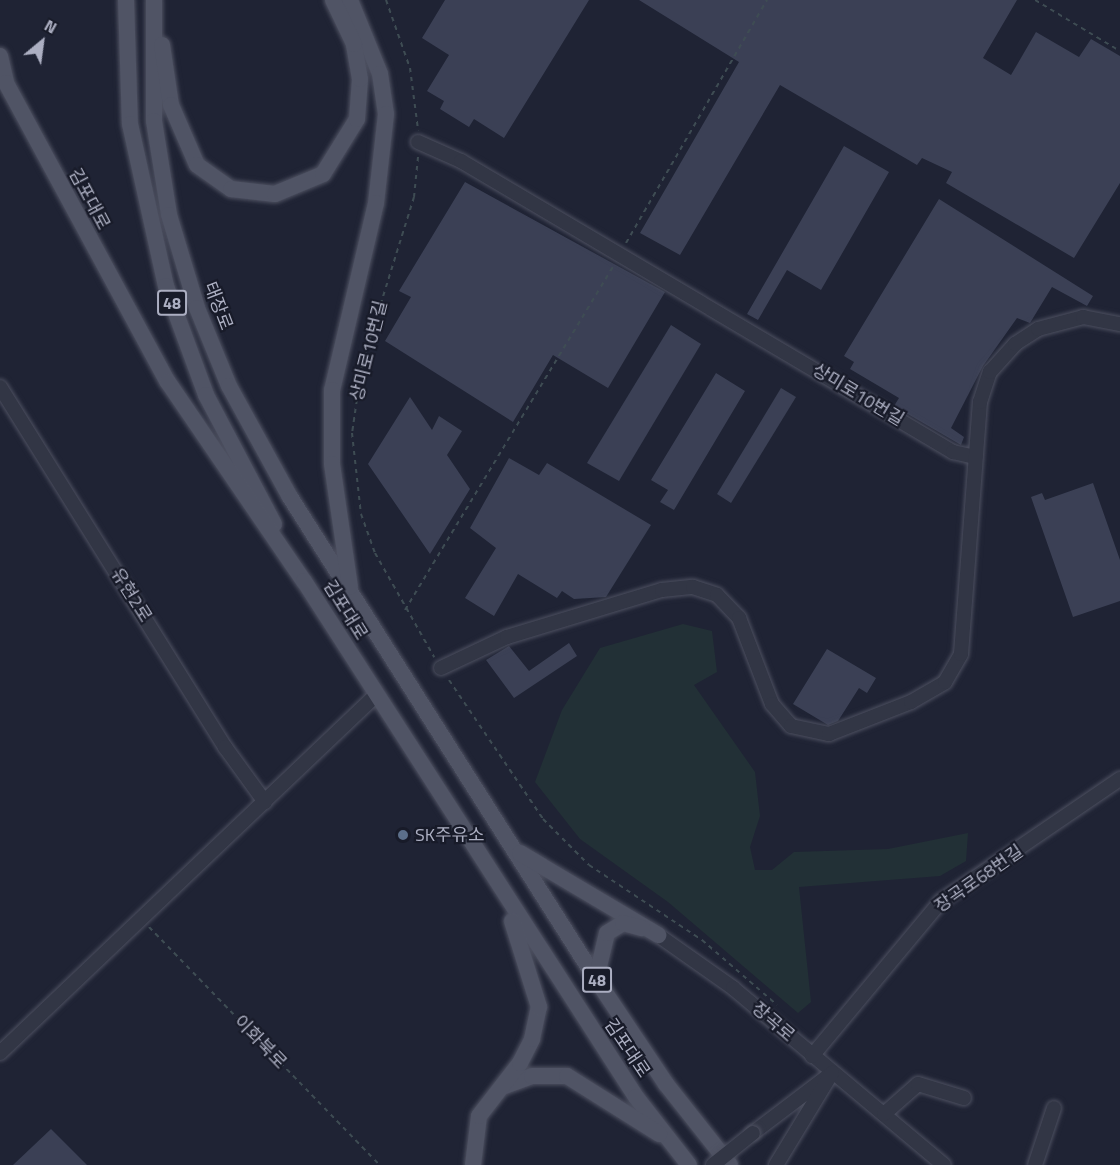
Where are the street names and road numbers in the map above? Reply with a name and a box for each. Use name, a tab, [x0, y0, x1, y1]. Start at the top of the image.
street label: 김포대로	[64, 165, 114, 233]
street label: 태장로	[199, 279, 237, 333]
road number: 48	[157, 290, 187, 316]
street label: 상미로10번길	[346, 298, 392, 404]
street label: 상미로10번길	[808, 359, 908, 431]
street label: 유현2로	[106, 564, 156, 626]
street label: 김포대로	[318, 576, 372, 644]
street label: 장곡로68번길	[931, 841, 1027, 917]
road number: 48	[582, 967, 612, 993]
street label: 장곡로	[747, 998, 799, 1046]
street label: 이화북로	[229, 1011, 291, 1073]
street label: 김포대로	[600, 1015, 654, 1081]

